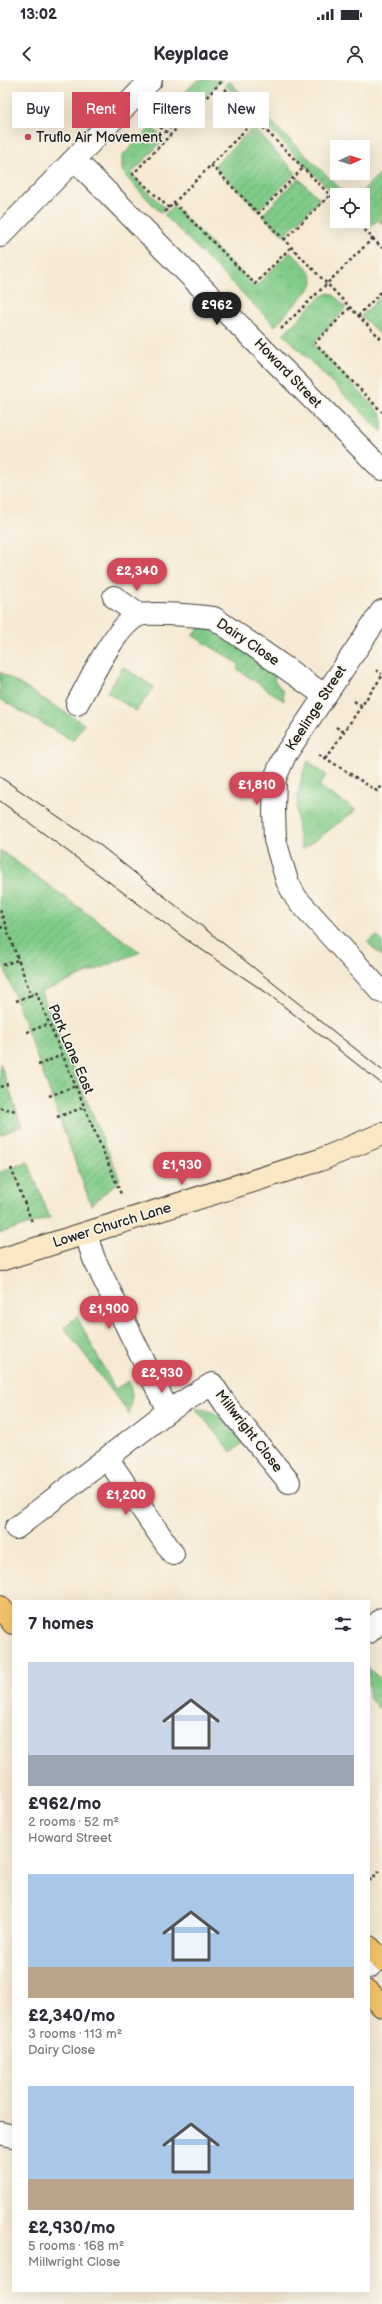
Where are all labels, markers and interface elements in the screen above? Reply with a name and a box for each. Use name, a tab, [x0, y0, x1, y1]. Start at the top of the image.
text: 13:02	[20, 5, 57, 24]
icon: back	[16, 43, 38, 65]
icon: person	[344, 43, 366, 65]
text: Keyplace	[153, 44, 229, 65]
chip: Buy	[12, 92, 64, 128]
chip: Rent	[72, 92, 130, 128]
chip: Filters	[138, 92, 205, 128]
chip: New	[213, 92, 269, 128]
place label: Truflo Air Movement	[36, 129, 163, 146]
marker: Truflo Air Movement	[23, 132, 33, 142]
north arrow	[330, 140, 370, 180]
map controls	[330, 140, 370, 228]
button: locate	[330, 188, 370, 228]
pin: £962	[193, 292, 241, 326]
text: £962	[201, 297, 233, 313]
street label: Howard Street	[251, 335, 326, 412]
pin: £2,340	[104, 558, 170, 592]
text: £2,340	[116, 563, 158, 579]
street label: Dairy Close	[213, 615, 283, 669]
street label: Keelinge Street	[282, 662, 350, 754]
pin: £1,810	[224, 772, 290, 806]
text: £1,810	[238, 777, 276, 793]
street label: Park Lane East	[44, 1002, 98, 1097]
pin: £1,930	[149, 1152, 215, 1186]
text: £1,930	[162, 1157, 202, 1173]
street label: Lower Church Lane	[51, 1199, 173, 1251]
pin: £1,900	[76, 1296, 142, 1330]
text: £1,900	[89, 1301, 129, 1317]
pin: £2,930	[129, 1360, 195, 1394]
text: £2,930	[141, 1365, 183, 1381]
street label: Millwright Close	[212, 1387, 286, 1475]
pin: £1,200	[93, 1482, 159, 1516]
text: £1,200	[106, 1487, 146, 1503]
icon: filters	[332, 1613, 354, 1635]
text: 7 homes	[28, 1614, 94, 1634]
icon: home	[155, 1688, 227, 1760]
text: £962/mo	[28, 1794, 101, 1814]
text: 2 rooms · 52 m²	[28, 1814, 119, 1830]
text: Howard Street	[28, 1830, 112, 1846]
icon: home	[155, 1900, 227, 1972]
text: £2,340/mo	[28, 2006, 115, 2026]
text: 3 rooms · 113 m²	[28, 2026, 122, 2042]
text: Dairy Close	[28, 2042, 95, 2058]
icon: home	[155, 2112, 227, 2184]
text: £2,930/mo	[28, 2218, 115, 2238]
text: 5 rooms · 168 m²	[28, 2238, 124, 2254]
text: Millwright Close	[28, 2254, 120, 2270]

